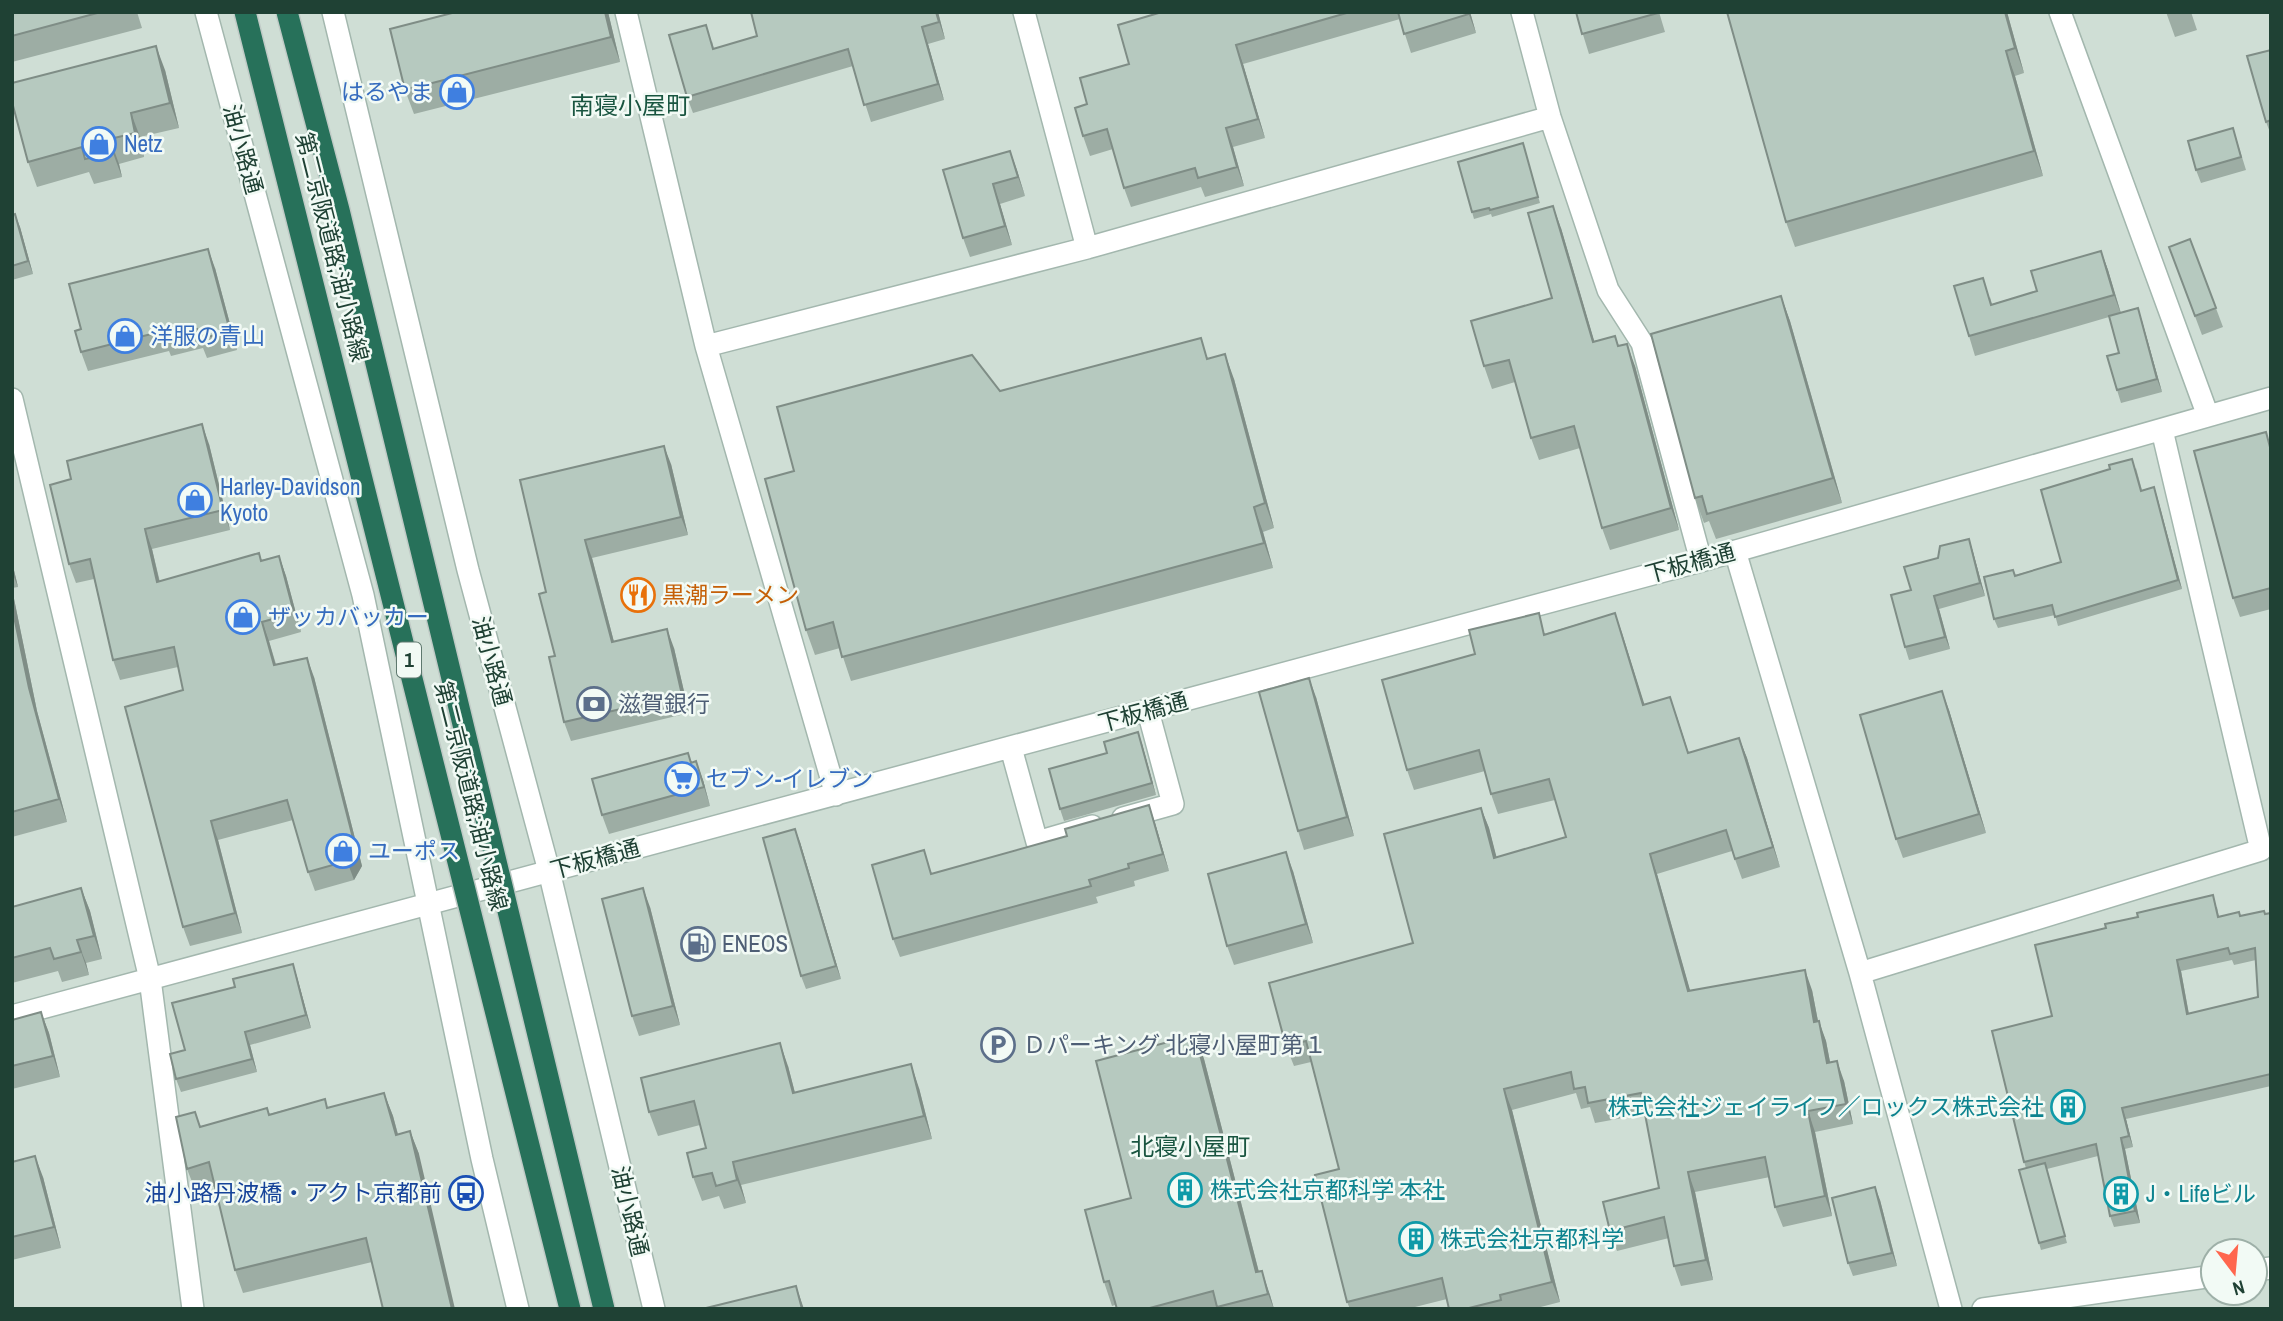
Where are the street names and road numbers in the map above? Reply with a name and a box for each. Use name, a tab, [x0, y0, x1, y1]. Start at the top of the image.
street label: 油小路通	[217, 100, 270, 197]
street label: 第二京阪道路;油小路線	[289, 129, 376, 365]
street label: 下板橋通	[1641, 536, 1738, 589]
street label: 油小路通	[466, 612, 519, 709]
road number: 1	[397, 642, 421, 678]
street label: 第二京阪道路;油小路線	[428, 678, 515, 914]
street label: 下板橋通	[1094, 685, 1191, 738]
street label: 下板橋通	[546, 832, 643, 885]
street label: 油小路通	[605, 1163, 656, 1259]

